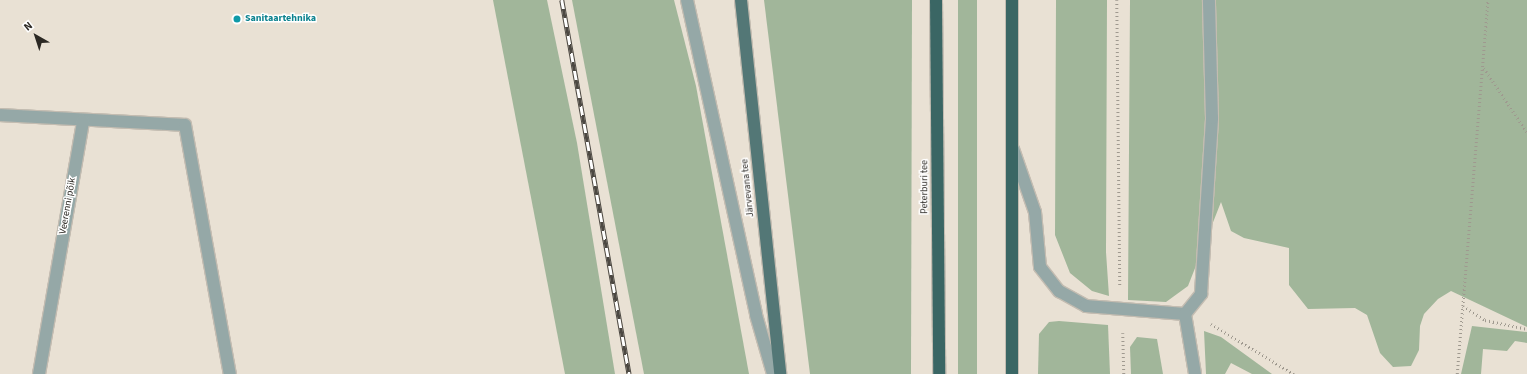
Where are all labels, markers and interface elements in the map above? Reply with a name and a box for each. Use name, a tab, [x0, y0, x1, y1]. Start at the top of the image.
place label: Sanitaartehnika	[245, 13, 316, 25]
marker: Sanitaartehnika	[232, 14, 242, 24]
north arrow	[16, 16, 56, 56]
text: N	[21, 18, 36, 34]
street label: Järvevana tee	[739, 158, 757, 218]
street label: Peterburi tee	[919, 160, 931, 214]
street label: Veerenni põik	[57, 177, 79, 235]

